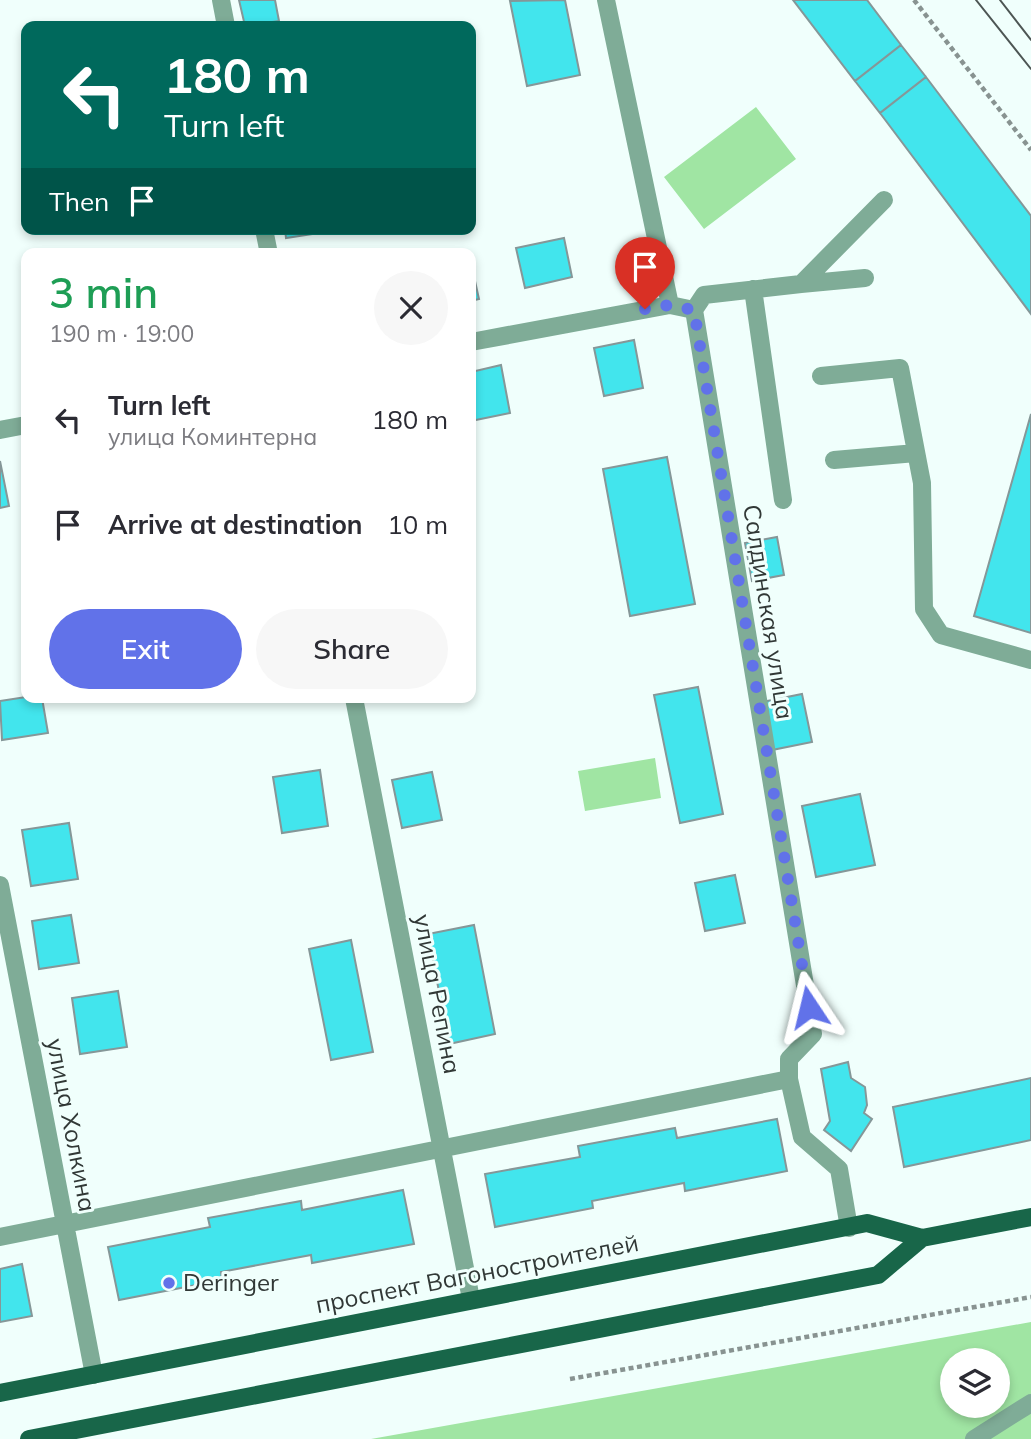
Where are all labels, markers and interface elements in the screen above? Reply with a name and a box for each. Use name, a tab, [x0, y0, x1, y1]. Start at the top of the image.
text: 180 m	[164, 44, 310, 105]
icon: left	[49, 49, 140, 140]
text: Turn left	[164, 105, 284, 145]
icon: arrive	[123, 182, 161, 220]
text: Then	[49, 185, 109, 218]
pin	[615, 237, 675, 309]
icon: arrive	[626, 248, 664, 286]
text: 3 min	[49, 266, 158, 319]
button: close	[374, 271, 448, 345]
text: 190 m · 19:00	[49, 319, 194, 348]
text: Turn left	[108, 389, 210, 422]
icon: left	[49, 401, 87, 439]
text: 180 m	[372, 403, 448, 436]
text: улица Коминтерна	[108, 422, 317, 451]
street label: Салдинская улица	[737, 502, 801, 721]
icon: arrive	[49, 506, 87, 544]
text: Arrive at destination	[108, 508, 363, 541]
text: 10 m	[387, 508, 448, 541]
button: Exit	[49, 609, 242, 689]
button: Share	[256, 609, 448, 689]
street label: улица Репина	[408, 911, 468, 1076]
position arrow	[772, 970, 846, 1044]
street label: улица Холкина	[40, 1036, 103, 1214]
street label: проспект Вагоностроителей	[313, 1227, 641, 1319]
place label: Deringer	[183, 1267, 279, 1297]
marker: Deringer	[161, 1275, 177, 1291]
map controls	[940, 1348, 1010, 1418]
button: layers	[940, 1348, 1010, 1418]

